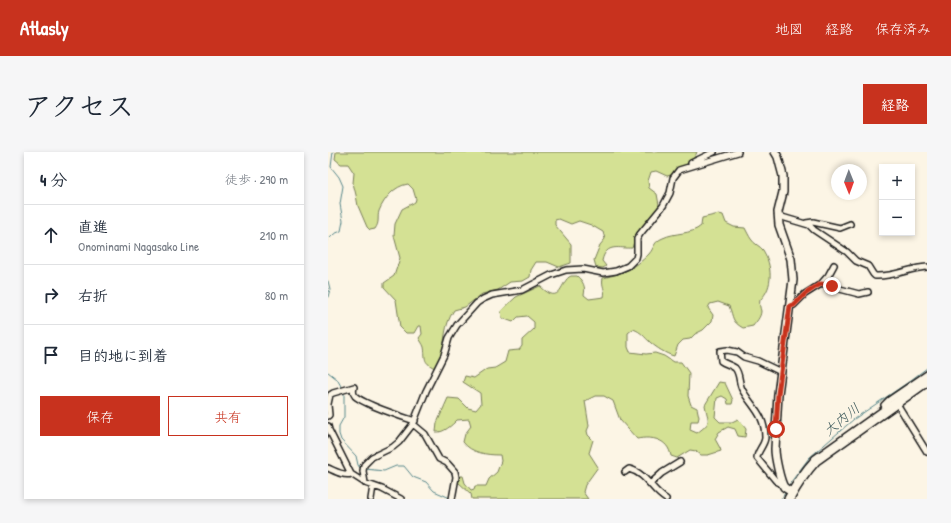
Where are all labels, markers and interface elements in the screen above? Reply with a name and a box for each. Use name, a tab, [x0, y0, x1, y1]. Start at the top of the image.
text: Atlasly	[20, 15, 69, 41]
text: 地図	[775, 19, 803, 38]
text: 経路	[825, 19, 853, 38]
text: 保存済み	[875, 19, 931, 38]
button: 経路	[863, 84, 927, 124]
text: アクセス	[24, 87, 134, 125]
north arrow	[831, 164, 867, 200]
map controls	[879, 164, 915, 236]
button: +	[879, 164, 915, 200]
text: 4 分	[40, 168, 67, 191]
text: 徒歩 · 290 m	[225, 170, 288, 188]
button: −	[879, 200, 915, 236]
text: 直進	[78, 216, 108, 237]
icon: ahead	[40, 224, 62, 246]
text: 210 m	[260, 226, 288, 244]
text: Onominami Nagasako Line	[78, 237, 199, 255]
route end	[823, 277, 841, 295]
icon: right	[40, 284, 62, 306]
text: 右折	[78, 285, 108, 306]
text: 80 m	[265, 286, 288, 304]
icon: arrive	[40, 344, 62, 366]
text: 目的地に到着	[78, 345, 168, 366]
button: 保存	[40, 396, 160, 436]
button: 共有	[168, 396, 288, 436]
water label: 大内川	[819, 398, 863, 440]
route start	[767, 420, 785, 438]

